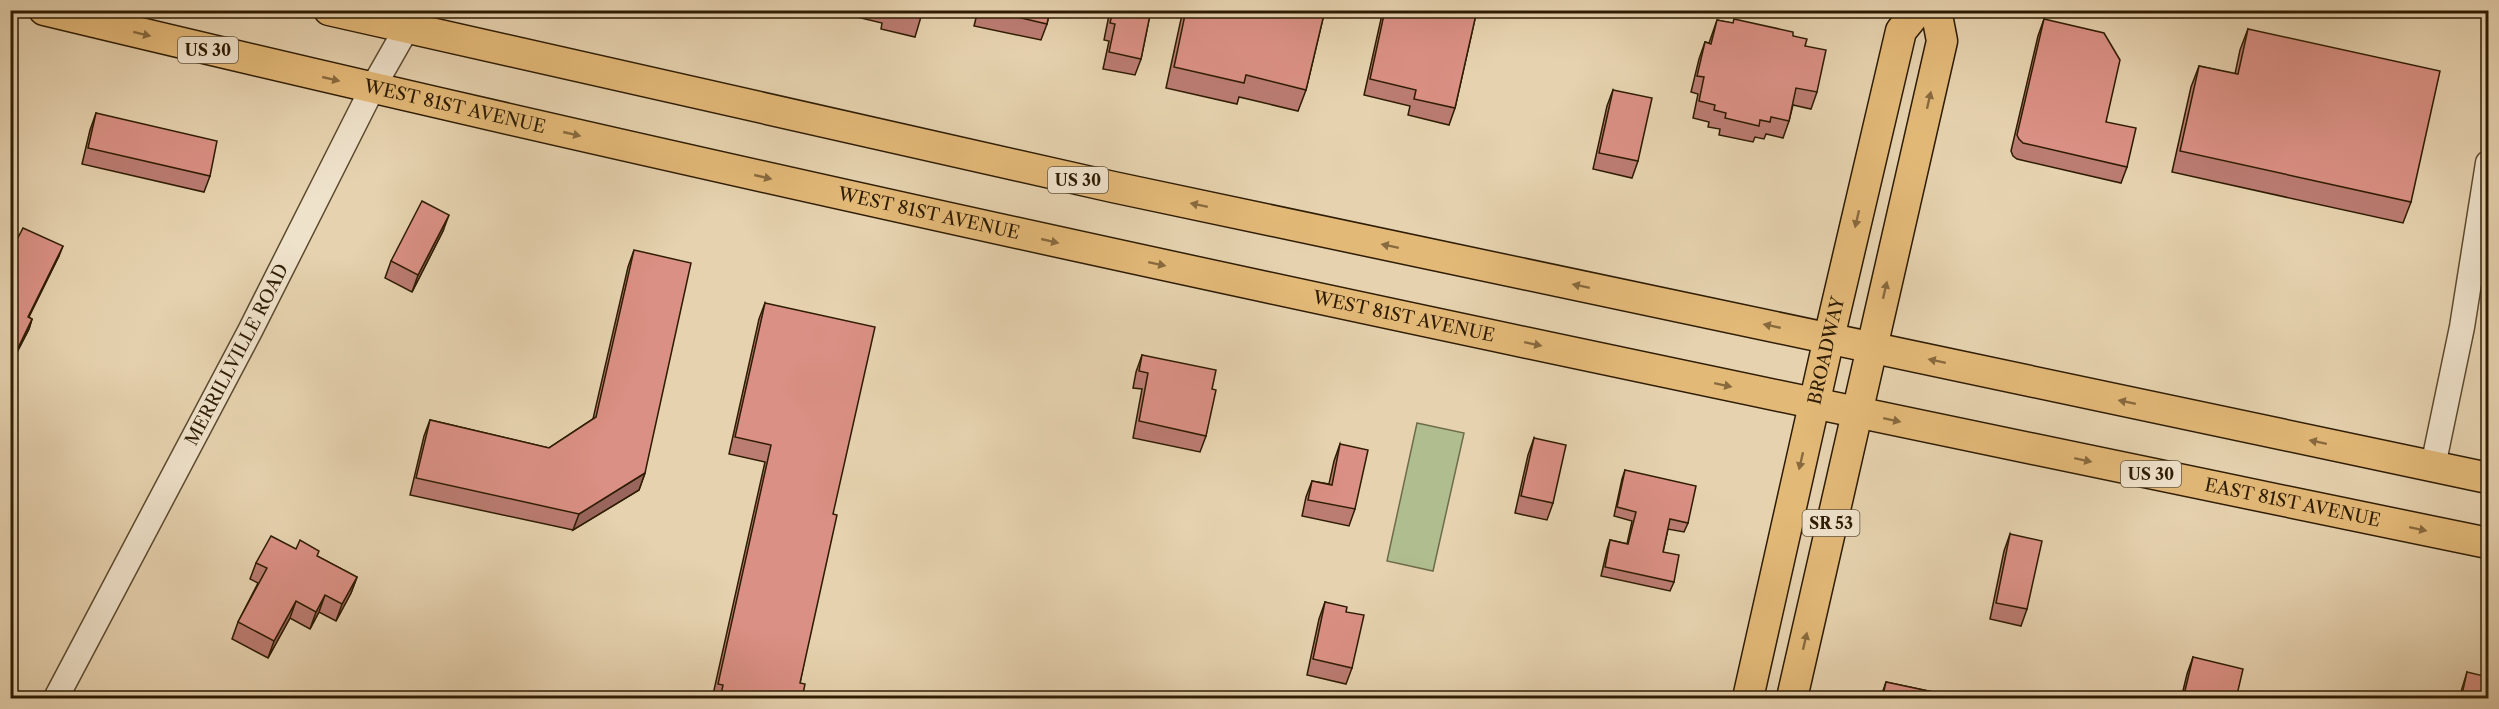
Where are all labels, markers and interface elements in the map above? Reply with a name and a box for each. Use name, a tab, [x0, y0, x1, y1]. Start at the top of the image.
one-way arrow	[132, 30, 151, 39]
road number: US 30	[178, 37, 238, 63]
one-way arrow	[322, 75, 341, 85]
street label: WEST 81ST AVENUE	[361, 75, 548, 138]
one-way arrow	[1924, 91, 1934, 110]
one-way arrow	[563, 130, 582, 139]
road number: US 30	[1048, 167, 1108, 193]
one-way arrow	[753, 172, 772, 182]
street label: WEST 81ST AVENUE	[835, 182, 1022, 244]
one-way arrow	[1190, 200, 1208, 210]
one-way arrow	[1851, 210, 1861, 228]
one-way arrow	[1041, 236, 1059, 246]
one-way arrow	[1380, 241, 1399, 250]
street label: MERRILLVILLE ROAD	[180, 260, 293, 449]
one-way arrow	[1148, 260, 1167, 269]
one-way arrow	[1571, 281, 1590, 290]
one-way arrow	[1881, 281, 1890, 300]
street label: WEST 81ST AVENUE	[1310, 286, 1497, 347]
street label: BROADWAY	[1803, 293, 1850, 407]
one-way arrow	[1762, 321, 1781, 330]
one-way arrow	[1523, 340, 1542, 350]
one-way arrow	[1927, 356, 1946, 365]
one-way arrow	[1714, 381, 1733, 390]
one-way arrow	[2118, 397, 2137, 406]
one-way arrow	[1883, 416, 1902, 425]
one-way arrow	[2308, 437, 2327, 446]
one-way arrow	[1796, 452, 1806, 470]
one-way arrow	[2074, 456, 2093, 465]
road number: US 30	[2121, 461, 2181, 487]
street label: EAST 81ST AVENUE	[2203, 474, 2382, 532]
road number: SR 53	[1802, 510, 1860, 536]
one-way arrow	[2409, 525, 2428, 534]
one-way arrow	[1800, 632, 1810, 651]

